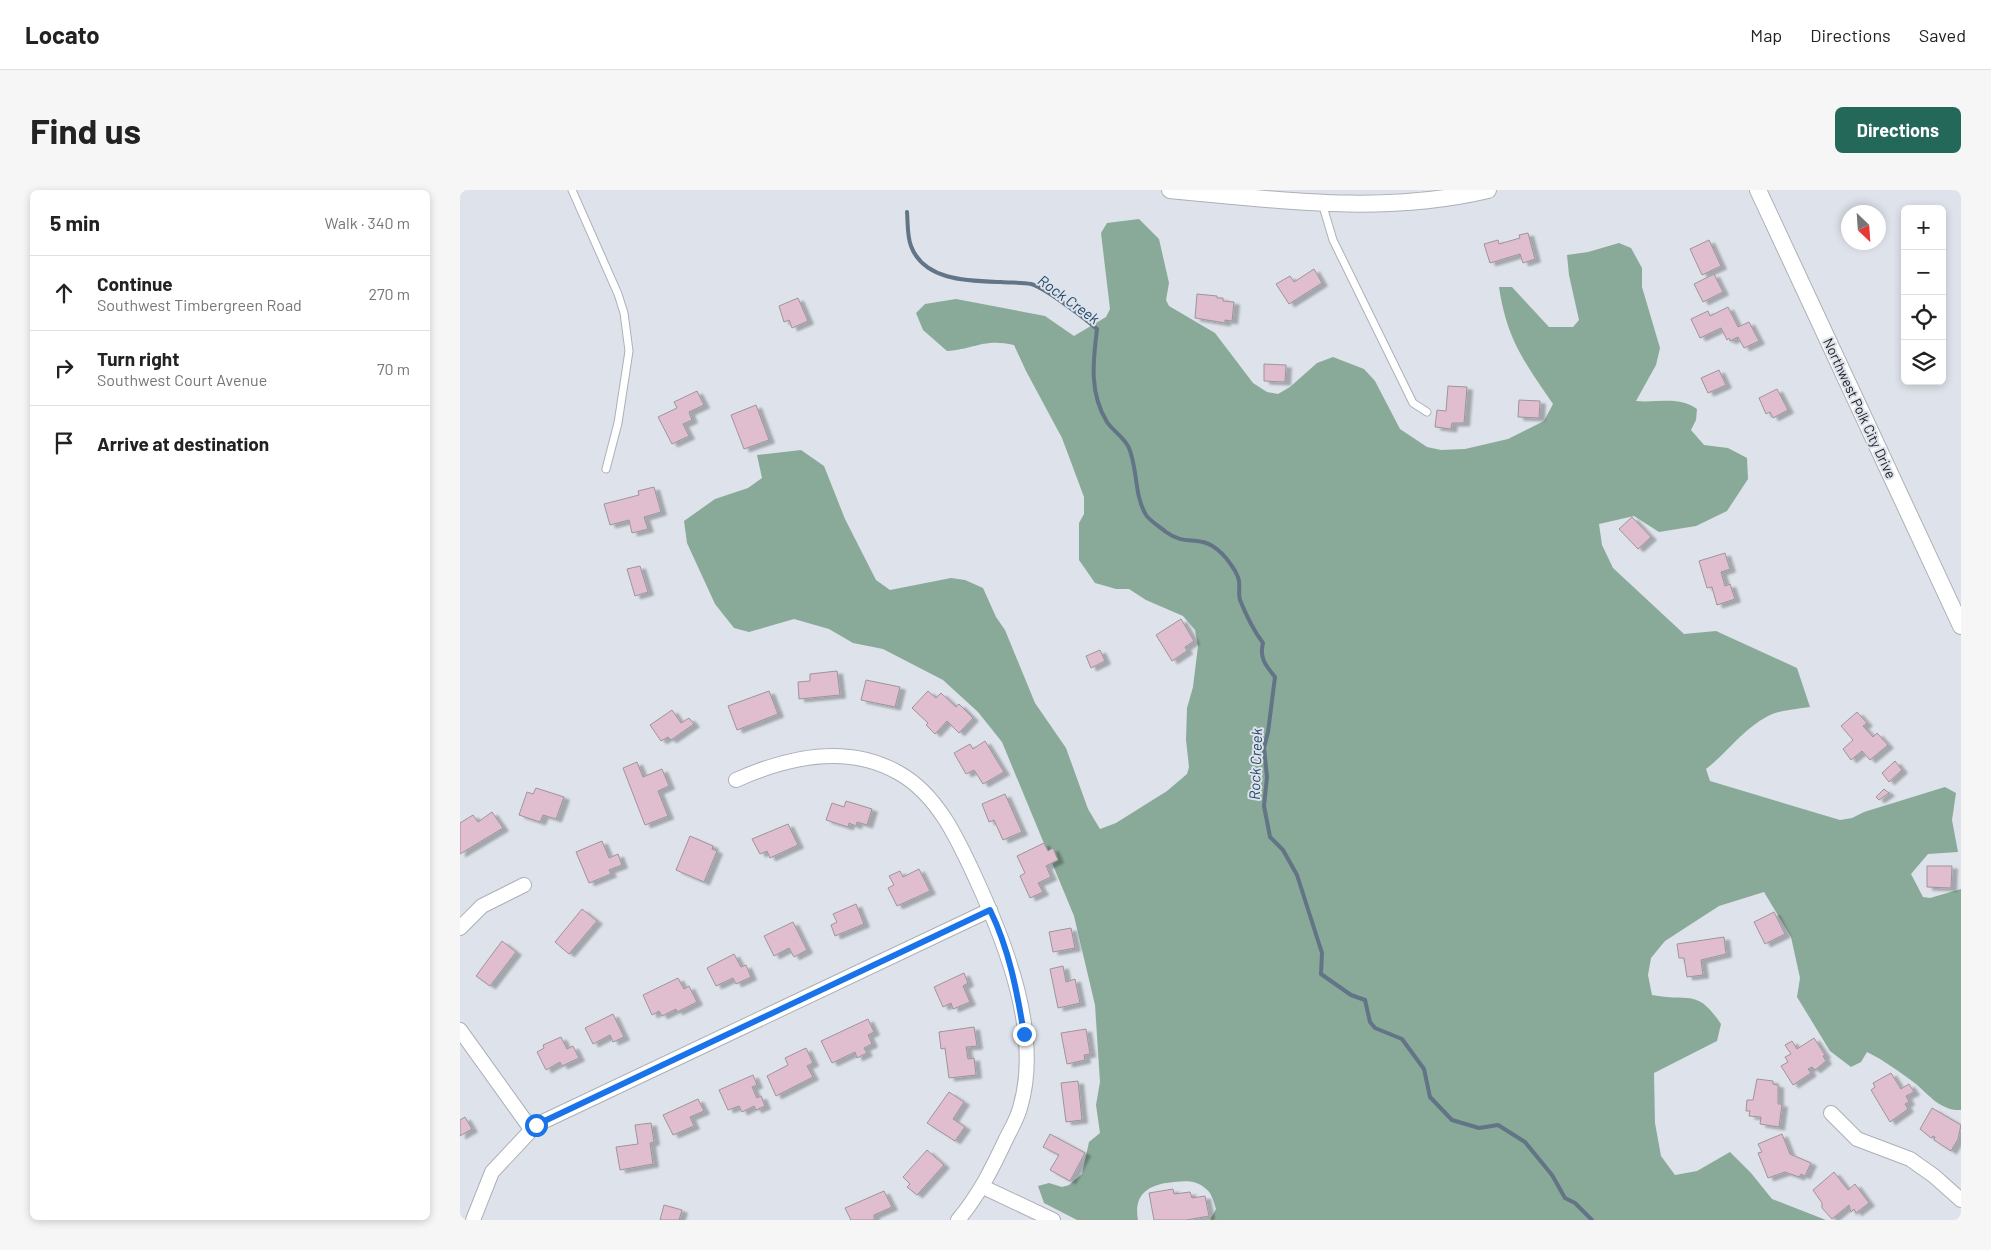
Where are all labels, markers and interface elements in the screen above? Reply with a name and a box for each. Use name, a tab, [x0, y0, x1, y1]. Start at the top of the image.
text: Locato	[25, 20, 100, 49]
text: Map	[1750, 24, 1782, 46]
text: Directions	[1810, 24, 1891, 46]
text: Saved	[1919, 24, 1966, 46]
button: Directions	[1835, 107, 1961, 153]
text: Find us	[30, 109, 141, 151]
north arrow	[1841, 205, 1886, 250]
map controls	[1901, 205, 1946, 385]
button: +	[1901, 205, 1946, 250]
text: 5 min	[50, 210, 100, 235]
text: Walk · 340 m	[325, 213, 410, 232]
button: −	[1901, 250, 1946, 295]
water label: Rock Creek	[1035, 271, 1104, 328]
text: Continue	[97, 272, 173, 295]
icon: ahead	[50, 279, 78, 307]
text: 270 m	[368, 284, 410, 303]
text: Southwest Timbergreen Road	[97, 295, 302, 314]
button: locate	[1901, 295, 1946, 340]
street label: Northwest Polk City Drive	[1820, 335, 1900, 481]
button: layers	[1901, 340, 1946, 385]
text: Turn right	[97, 347, 179, 370]
icon: right	[50, 354, 78, 382]
text: 70 m	[377, 359, 410, 378]
text: Southwest Court Avenue	[97, 370, 267, 389]
icon: arrive	[50, 429, 78, 457]
text: Arrive at destination	[97, 432, 269, 455]
water label: Rock Creek	[1245, 727, 1265, 800]
route end	[1013, 1023, 1036, 1046]
route start	[525, 1114, 548, 1137]

